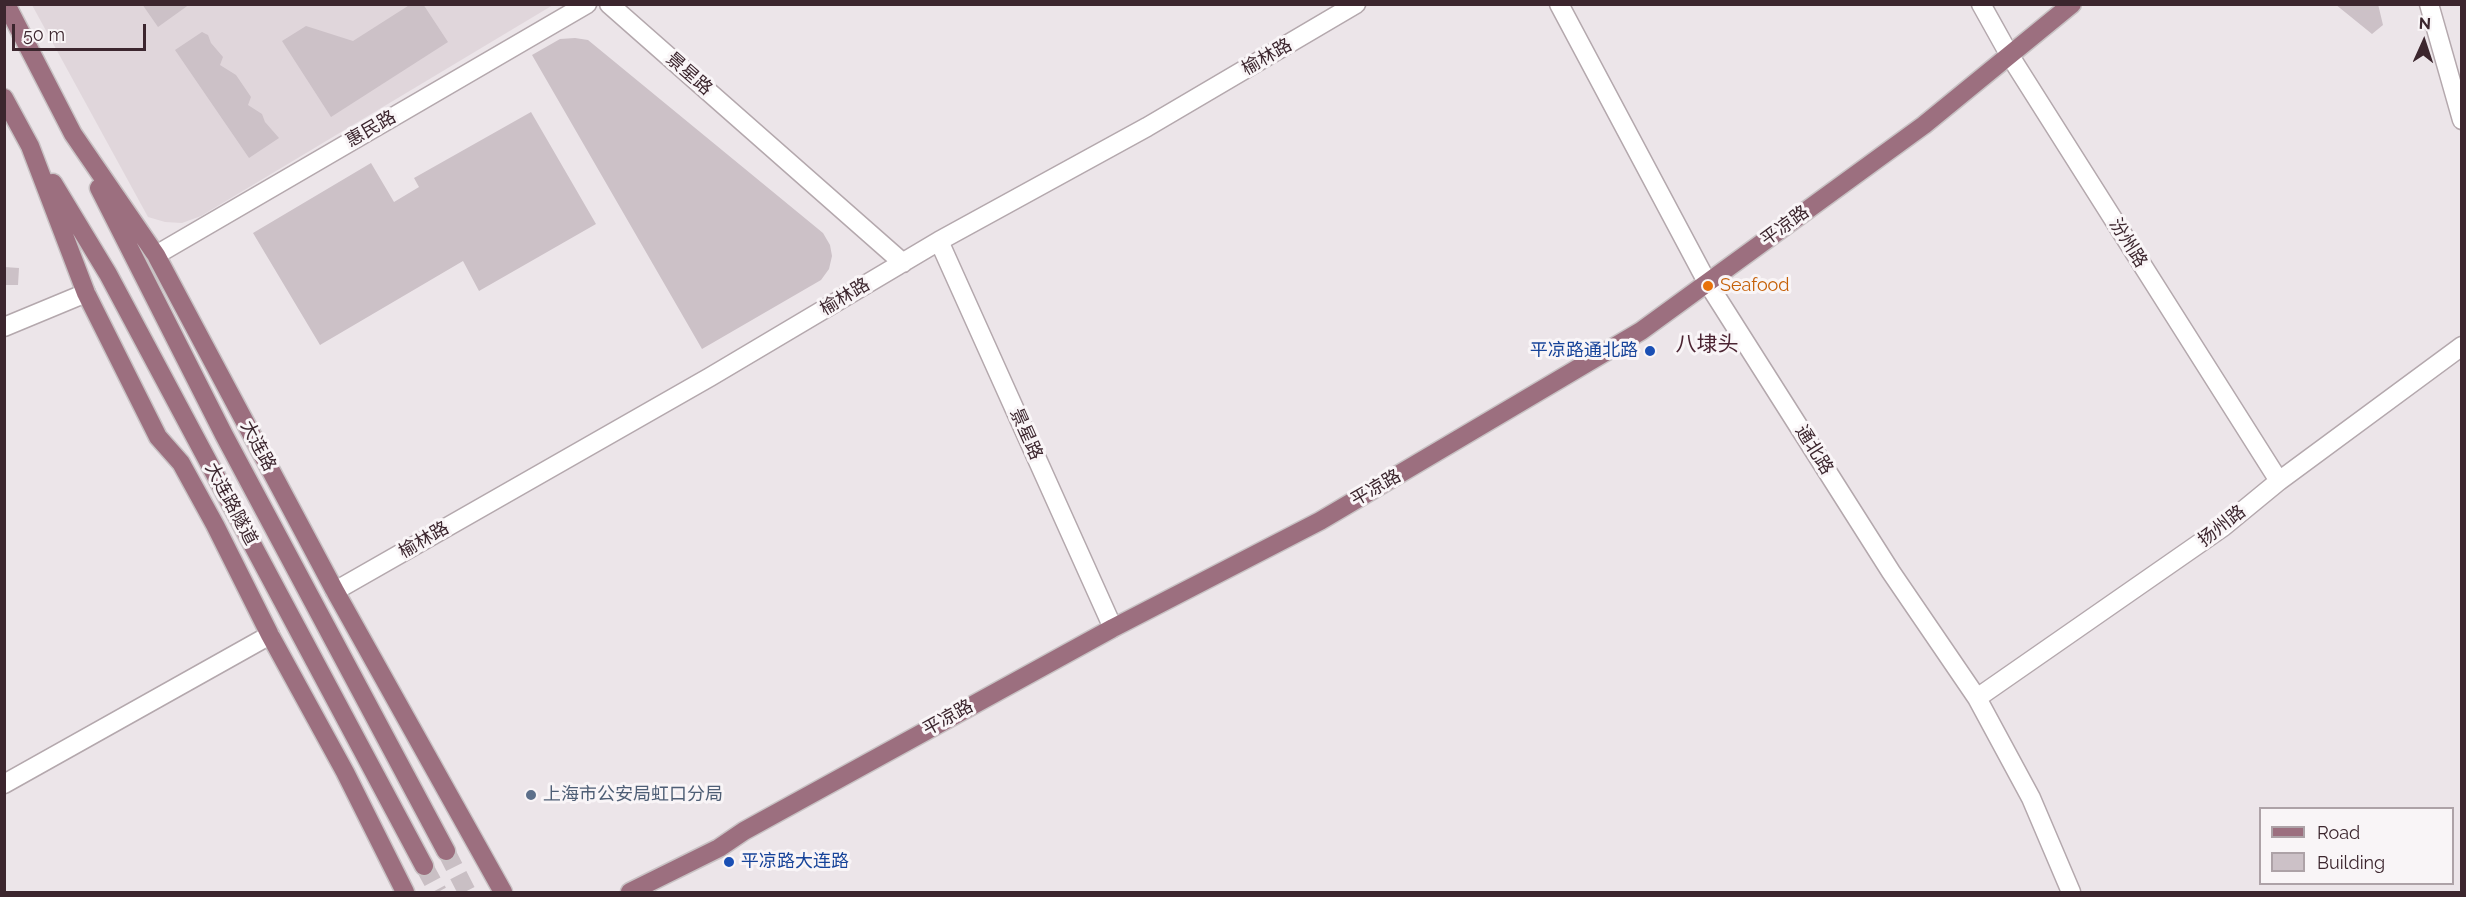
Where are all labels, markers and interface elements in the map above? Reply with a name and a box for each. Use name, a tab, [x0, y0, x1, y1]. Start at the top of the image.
scale bar	[15, 12, 148, 50]
north arrow	[2394, 12, 2454, 72]
text: N	[2418, 14, 2432, 33]
text: 50 m	[23, 24, 65, 45]
street label: 榆林路	[1238, 34, 1296, 80]
street label: 景星路	[662, 48, 716, 100]
street label: 惠民路	[342, 106, 400, 152]
street label: 平凉路	[1757, 201, 1813, 251]
street label: 汾州路	[2105, 214, 2151, 272]
street label: 榆林路	[816, 274, 874, 320]
place label: Seafood	[1720, 275, 1789, 297]
marker: Seafood	[1701, 279, 1715, 293]
district label: 八埭头	[1676, 332, 1738, 358]
place label: 平凉路通北路	[1530, 340, 1638, 362]
marker: 平凉路通北路	[1643, 344, 1657, 358]
street label: 景星路	[1005, 405, 1047, 463]
street label: 大连路	[236, 417, 280, 475]
street label: 通北路	[1791, 421, 1837, 479]
street label: 大连路隧道	[200, 459, 262, 549]
street label: 平凉路	[1347, 465, 1405, 511]
street label: 扬州路	[2194, 501, 2250, 551]
street label: 榆林路	[395, 517, 453, 563]
street label: 平凉路	[919, 695, 977, 741]
place label: 上海市公安局虹口分局	[543, 784, 723, 806]
marker: 上海市公安局虹口分局	[524, 788, 538, 802]
legend	[2259, 807, 2454, 885]
text: Road	[2317, 822, 2360, 843]
place label: 平凉路大连路	[741, 851, 849, 873]
text: Building	[2317, 852, 2385, 873]
marker: 平凉路大连路	[722, 855, 736, 869]

